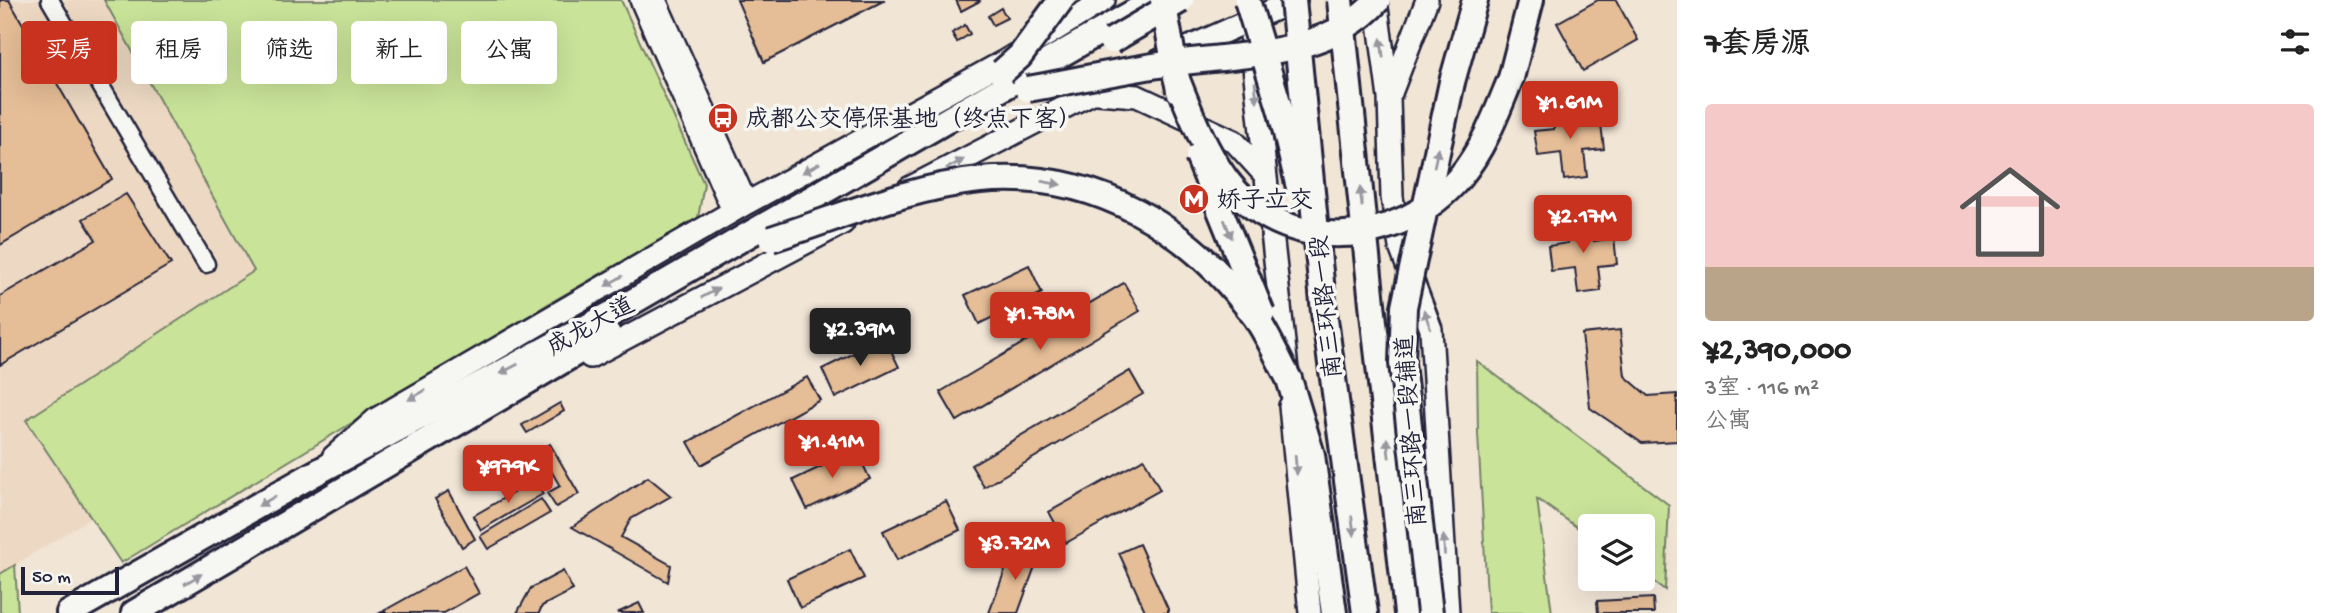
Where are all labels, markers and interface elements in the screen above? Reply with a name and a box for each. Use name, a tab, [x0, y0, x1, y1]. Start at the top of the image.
chip: 买房	[21, 21, 117, 84]
chip: 租房	[131, 21, 227, 84]
chip: 筛选	[241, 21, 337, 84]
chip: 新上	[351, 21, 447, 84]
chip: 公寓	[461, 21, 557, 84]
icon: filters	[2276, 23, 2314, 61]
text: 7套房源	[1705, 29, 1811, 64]
one-way arrow	[1377, 37, 1388, 59]
one-way arrow	[1250, 82, 1261, 104]
pin: ¥1.61M	[1513, 82, 1627, 141]
text: ¥1.61M	[1538, 90, 1602, 117]
bus stop icon: 成都公交停保基地（终点下客）	[706, 101, 740, 135]
place label: 成都公交停保基地（终点下客）	[746, 106, 1082, 136]
one-way arrow	[1431, 147, 1442, 169]
icon: home	[1947, 149, 2073, 275]
one-way arrow	[945, 158, 964, 170]
one-way arrow	[801, 162, 821, 174]
one-way arrow	[1040, 178, 1062, 189]
metro station icon: 娇子立交	[1177, 182, 1211, 216]
one-way arrow	[1355, 186, 1366, 208]
place label: 娇子立交	[1217, 187, 1313, 217]
pin: ¥2.17M	[1526, 196, 1640, 255]
text: ¥2.17M	[1550, 204, 1616, 231]
one-way arrow	[1222, 219, 1233, 240]
street label: 南三环路一段	[1305, 234, 1350, 380]
one-way arrow	[604, 275, 624, 287]
one-way arrow	[700, 287, 720, 299]
street label: 成龙大道	[542, 291, 641, 364]
pin: ¥1.78M	[983, 292, 1097, 352]
text: ¥1.78M	[1006, 301, 1074, 328]
pin: ¥2.39M	[803, 308, 917, 368]
one-way arrow	[1421, 308, 1432, 329]
text: ¥2.39M	[826, 317, 894, 344]
street label: 南三环路一段辅道	[1390, 334, 1435, 528]
text: ¥2,390,000	[1705, 335, 1851, 370]
one-way arrow	[500, 363, 519, 375]
text: 3室 · 116 m²	[1705, 376, 1819, 403]
one-way arrow	[407, 389, 427, 401]
text: 公寓	[1705, 409, 1751, 436]
pin: ¥1.41M	[775, 420, 889, 480]
text: ¥1.41M	[800, 429, 864, 456]
one-way arrow	[1383, 437, 1394, 459]
pin: ¥979K	[459, 446, 557, 505]
text: ¥979K	[479, 454, 537, 481]
one-way arrow	[1290, 454, 1301, 476]
one-way arrow	[257, 495, 276, 507]
map controls	[1578, 514, 1655, 591]
button: layers	[1578, 514, 1655, 591]
one-way arrow	[1347, 515, 1358, 537]
pin: ¥3.72M	[958, 522, 1072, 582]
text: ¥3.72M	[980, 531, 1050, 558]
one-way arrow	[1438, 534, 1449, 556]
scale bar	[21, 564, 119, 596]
text: 50 m	[32, 567, 71, 590]
one-way arrow	[183, 572, 202, 585]

